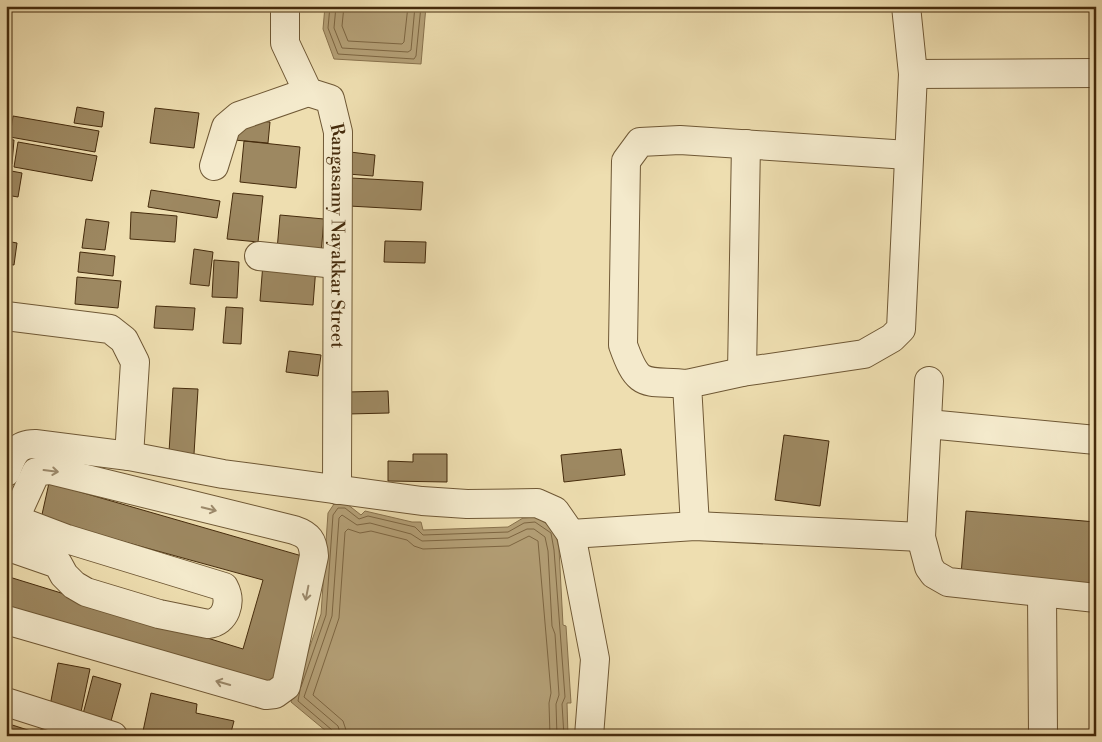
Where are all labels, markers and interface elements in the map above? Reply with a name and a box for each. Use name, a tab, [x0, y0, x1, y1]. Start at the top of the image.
street label: Rangasamy Nayakkar Street	[325, 121, 350, 349]
one-way arrow	[43, 466, 59, 476]
one-way arrow	[200, 505, 216, 514]
one-way arrow	[301, 585, 311, 601]
one-way arrow	[216, 677, 232, 687]

